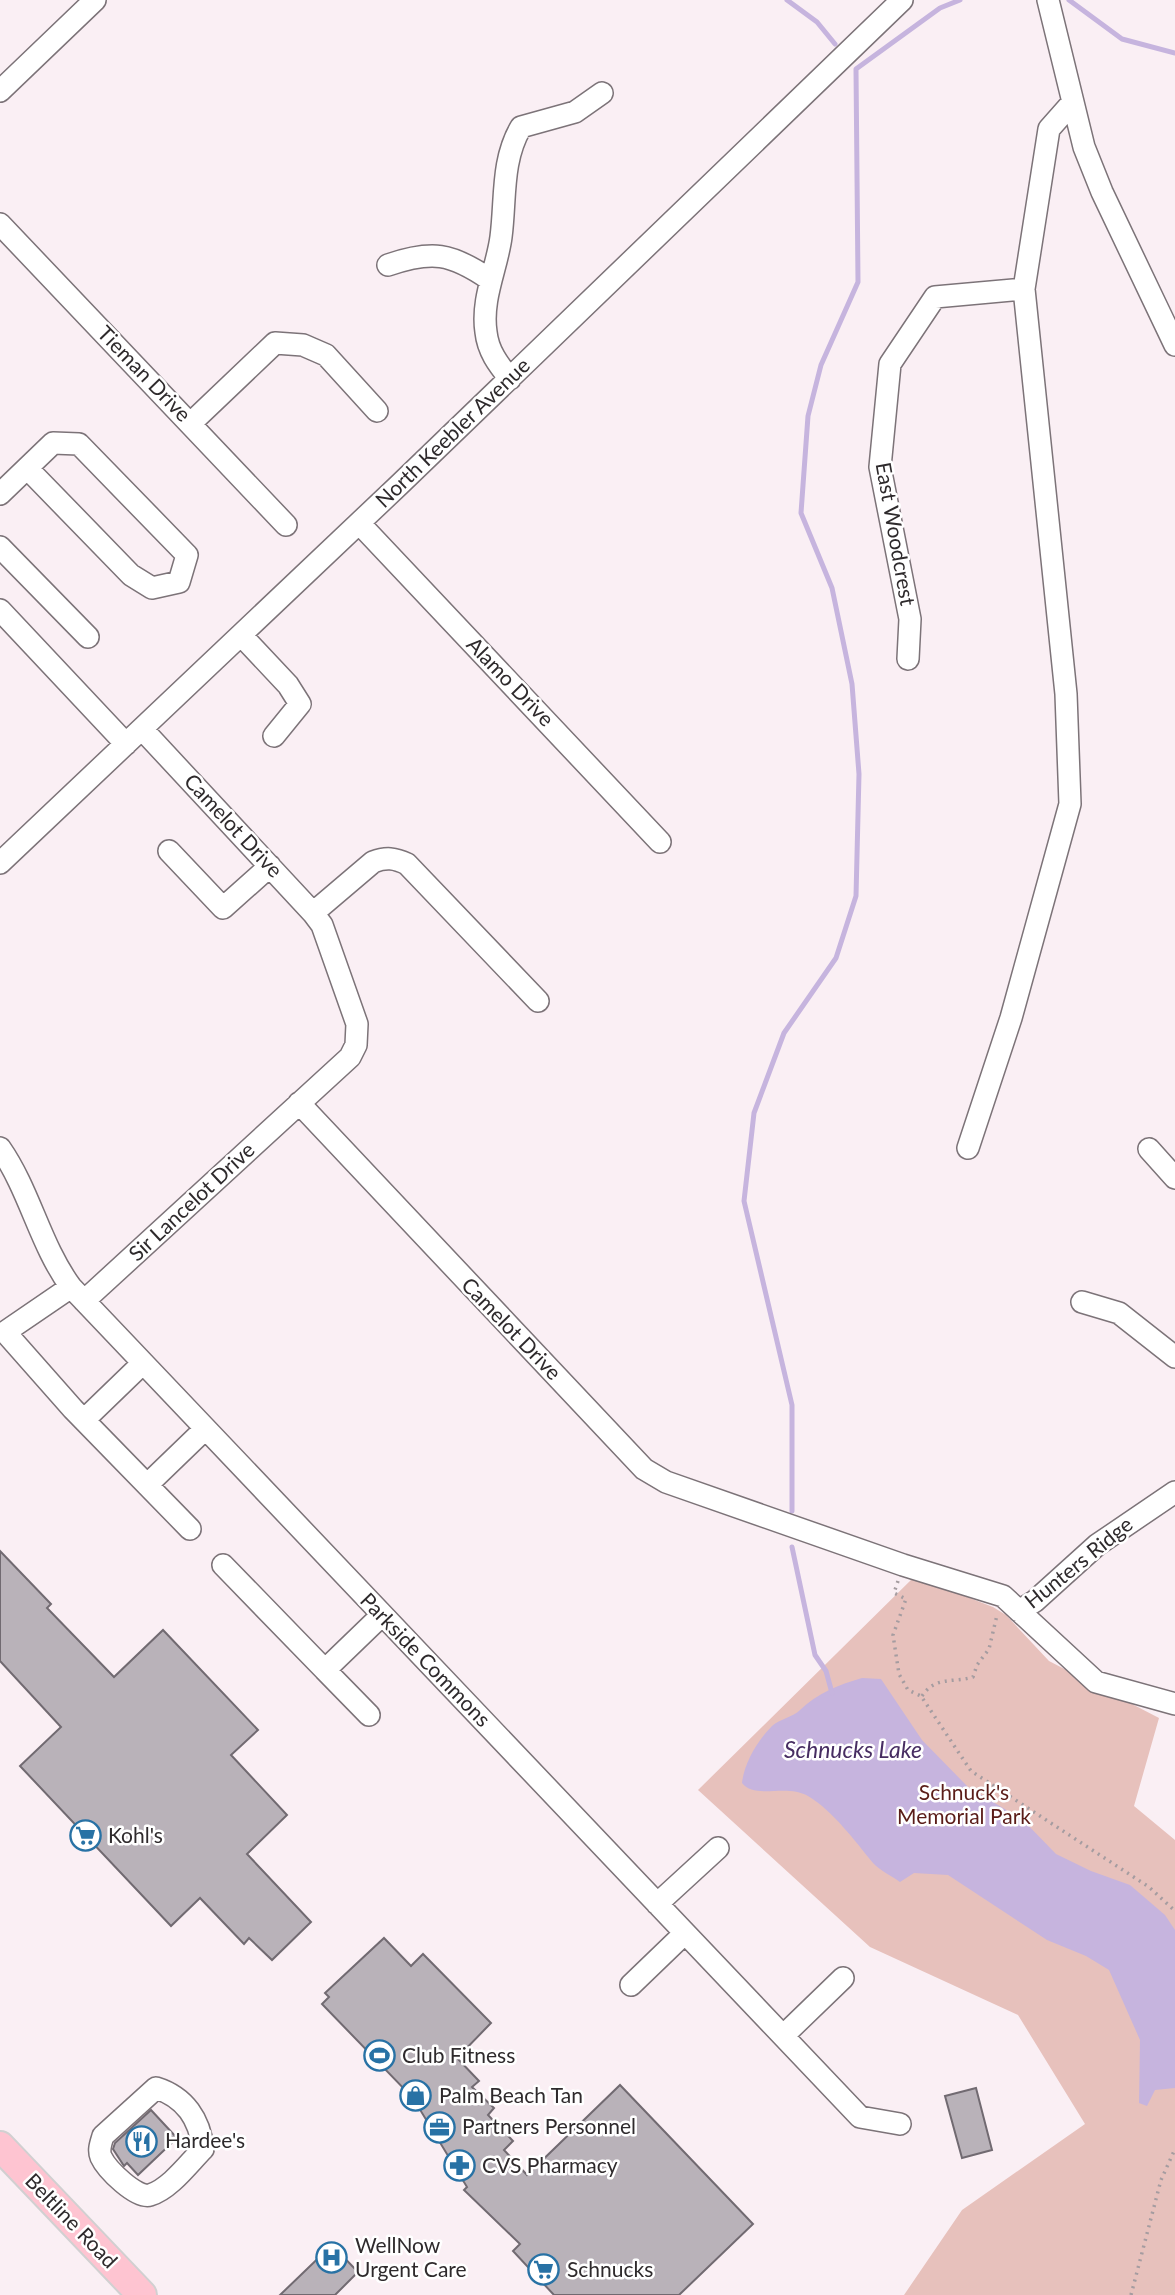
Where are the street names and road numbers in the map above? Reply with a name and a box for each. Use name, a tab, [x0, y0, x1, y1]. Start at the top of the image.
street label: Tieman Drive	[93, 320, 197, 426]
street label: North Keebler Avenue	[370, 352, 534, 512]
street label: East Woodcrest	[872, 460, 921, 608]
street label: Alamo Drive	[462, 631, 560, 731]
street label: Camelot Drive	[180, 768, 288, 882]
street label: Sir Lancelot Drive	[123, 1136, 259, 1265]
street label: Camelot Drive	[457, 1272, 567, 1384]
street label: Hunters Ridge	[1019, 1511, 1137, 1613]
street label: Parkside Commons	[356, 1587, 496, 1731]
street label: Beltline Road	[21, 2167, 123, 2272]

